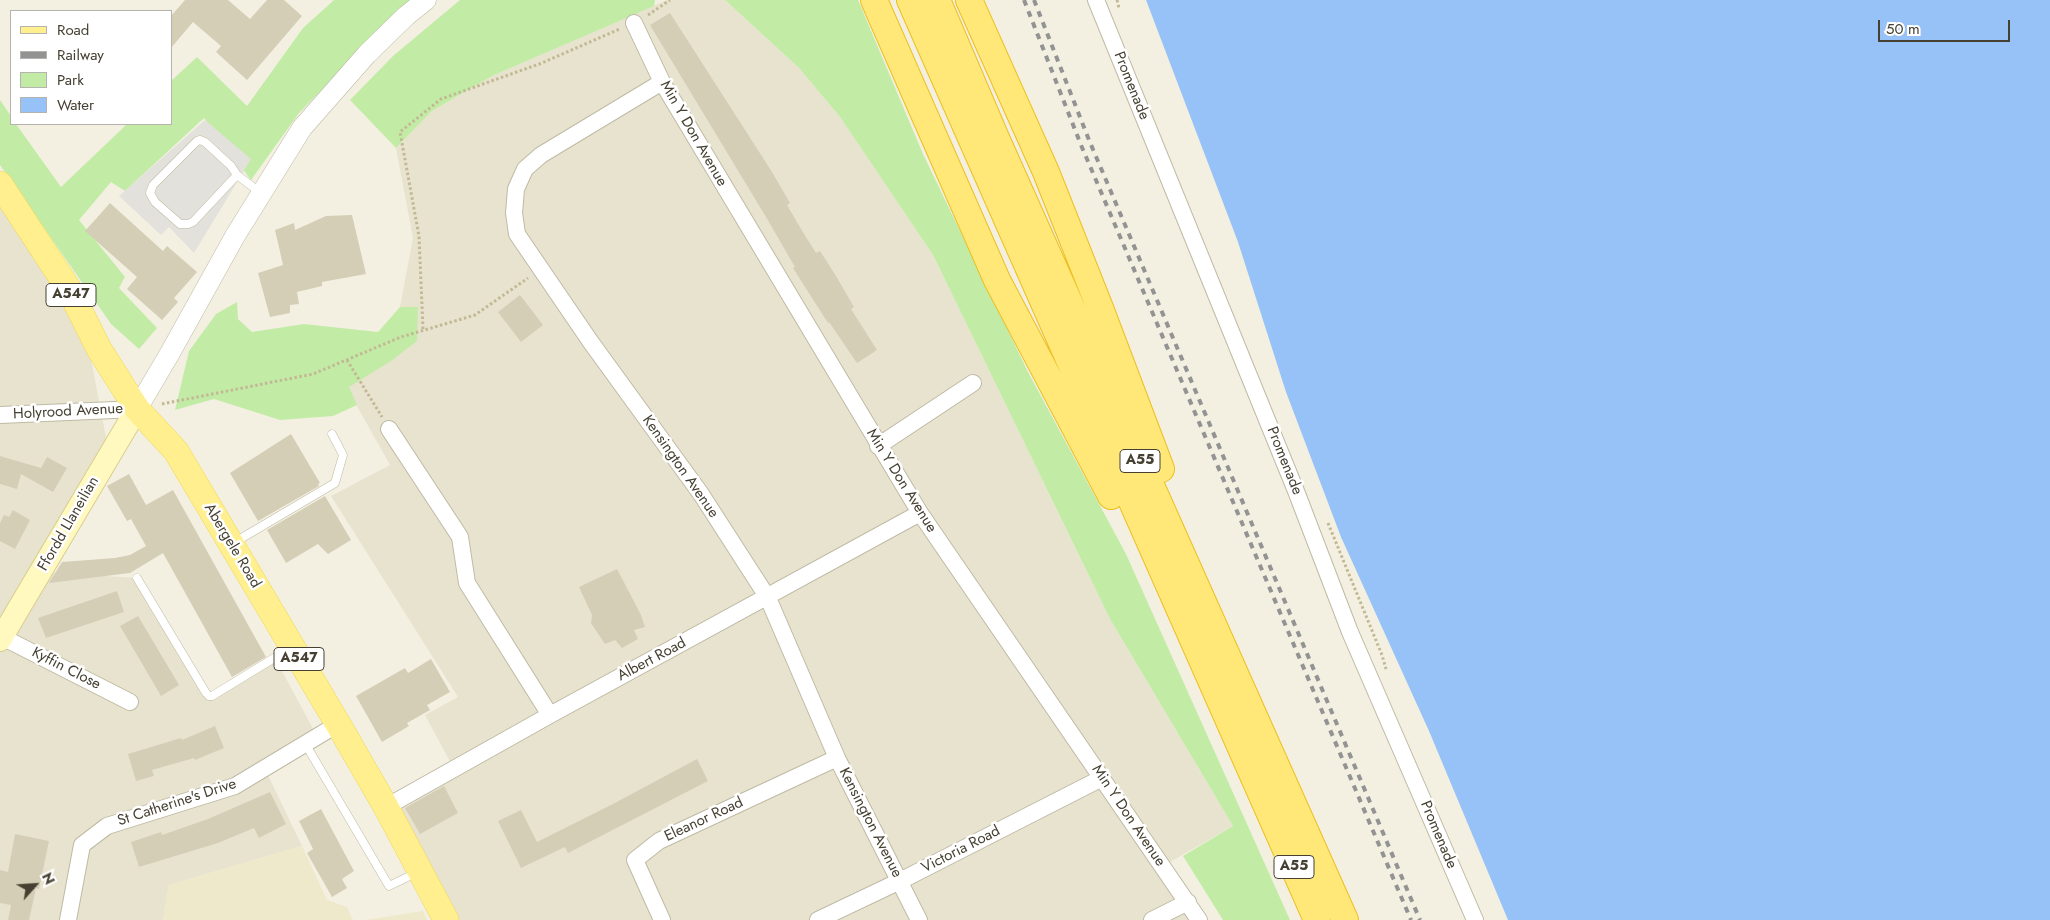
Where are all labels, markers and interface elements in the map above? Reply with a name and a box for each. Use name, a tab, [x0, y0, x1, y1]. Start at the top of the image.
legend	[10, 10, 172, 125]
scale bar	[1880, 10, 2012, 42]
text: 50 m	[1886, 18, 1920, 40]
text: Road	[57, 19, 89, 41]
text: Railway	[57, 44, 104, 66]
street label: Promenade	[1109, 49, 1153, 123]
text: Park	[57, 69, 84, 91]
street label: Min Y Don Avenue	[655, 78, 731, 190]
text: Water	[57, 94, 94, 116]
road number: A547	[46, 284, 96, 306]
street label: Holyrood Avenue	[13, 400, 123, 424]
street label: Kensington Avenue	[638, 412, 722, 522]
street label: Promenade	[1262, 424, 1306, 498]
street label: Min Y Don Avenue	[862, 426, 940, 536]
road number: A55	[1120, 450, 1160, 472]
street label: Ffordd Llaneilian	[35, 474, 103, 574]
street label: Abergele Road	[200, 500, 264, 592]
street label: Albert Road	[615, 634, 689, 686]
street label: Kyffin Close	[29, 644, 103, 694]
road number: A547	[274, 648, 324, 671]
street label: Min Y Don Avenue	[1087, 762, 1169, 870]
street label: Kensington Avenue	[835, 765, 905, 881]
street label: St Catherine's Drive	[115, 775, 239, 831]
street label: Eleanor Road	[662, 794, 746, 846]
street label: Promenade	[1416, 798, 1460, 872]
street label: Victoria Road	[919, 822, 1003, 878]
road number: A55	[1274, 856, 1314, 879]
north arrow	[10, 860, 60, 910]
text: N	[37, 869, 60, 888]

